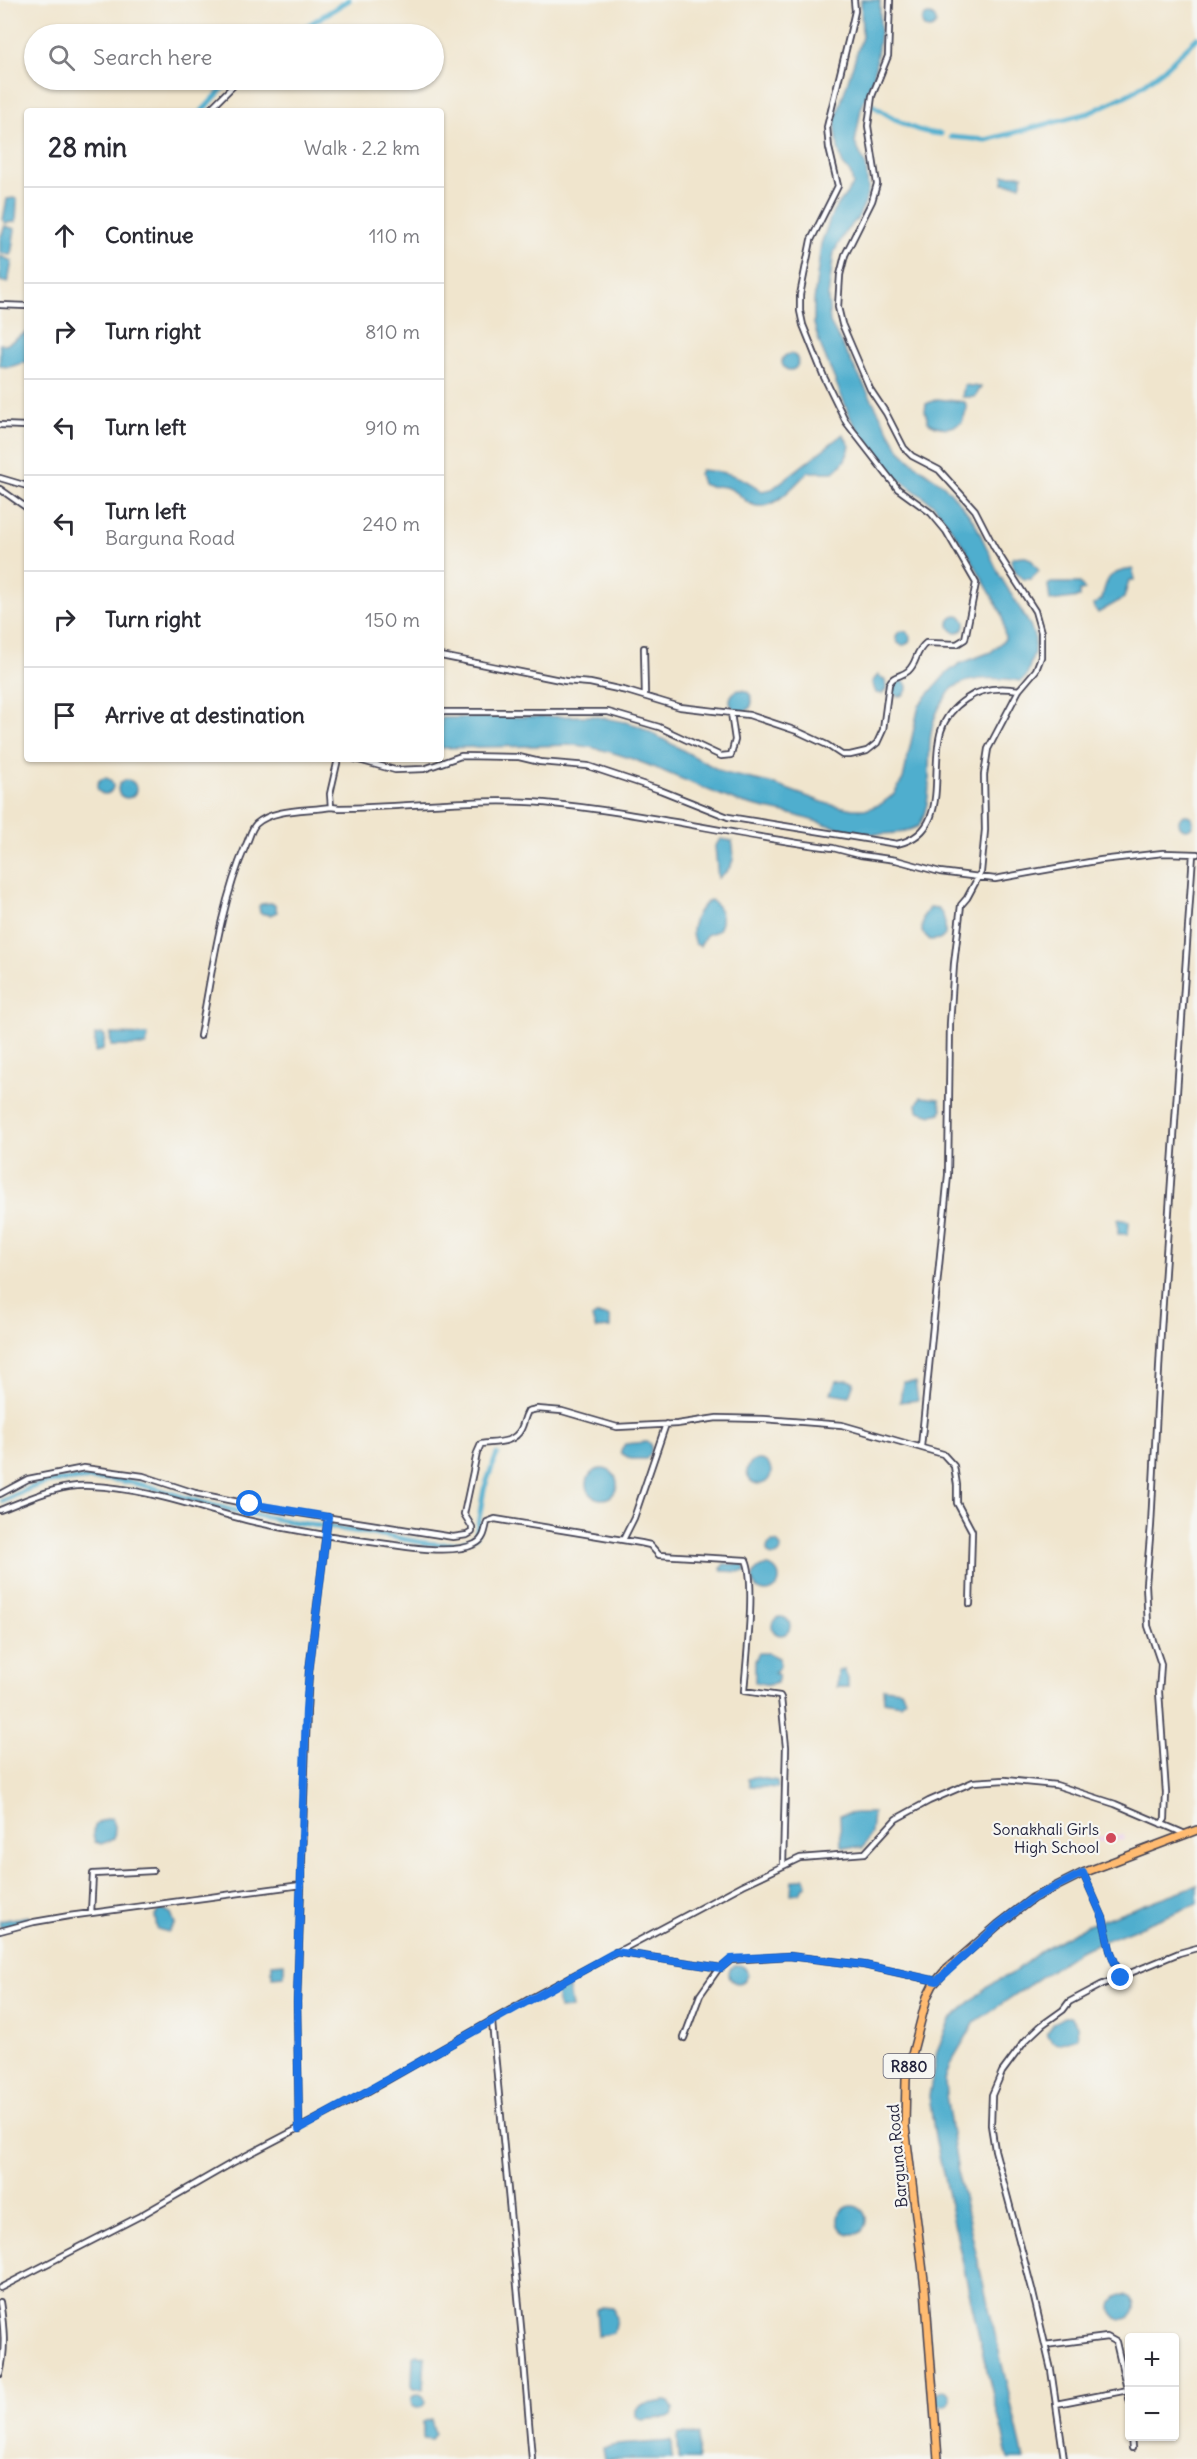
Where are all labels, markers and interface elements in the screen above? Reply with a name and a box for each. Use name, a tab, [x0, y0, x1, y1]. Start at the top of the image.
search box	[24, 24, 444, 90]
icon: search	[45, 41, 78, 74]
text: Search here	[93, 43, 212, 71]
text: 28 min	[48, 131, 127, 164]
text: Walk · 2.2 km	[304, 135, 420, 160]
icon: ahead	[48, 219, 81, 252]
text: Continue	[105, 221, 194, 249]
text: 110 m	[369, 223, 420, 248]
icon: right	[48, 315, 81, 348]
text: Turn right	[105, 317, 201, 345]
text: 810 m	[365, 319, 420, 344]
icon: left	[48, 411, 81, 444]
text: Turn left	[105, 413, 186, 441]
text: 910 m	[365, 415, 420, 440]
text: Turn left	[105, 497, 186, 525]
icon: left	[48, 507, 81, 540]
text: 240 m	[362, 511, 420, 536]
text: Barguna Road	[105, 525, 235, 550]
icon: right	[48, 603, 81, 636]
text: Turn right	[105, 605, 201, 633]
text: 150 m	[365, 607, 420, 632]
icon: arrive	[48, 699, 81, 732]
text: Arrive at destination	[105, 701, 305, 729]
route start	[236, 1490, 262, 1516]
place label: Sonakhali Girls High School	[993, 1819, 1099, 1857]
marker: Sonakhali Girls High School	[1104, 1831, 1118, 1845]
route end	[1107, 1964, 1133, 1990]
road number: R880	[884, 2054, 934, 2078]
street label: Barguna Road	[883, 2103, 911, 2209]
map controls	[1125, 2333, 1179, 2441]
button: +	[1125, 2333, 1179, 2387]
button: −	[1125, 2387, 1179, 2441]

